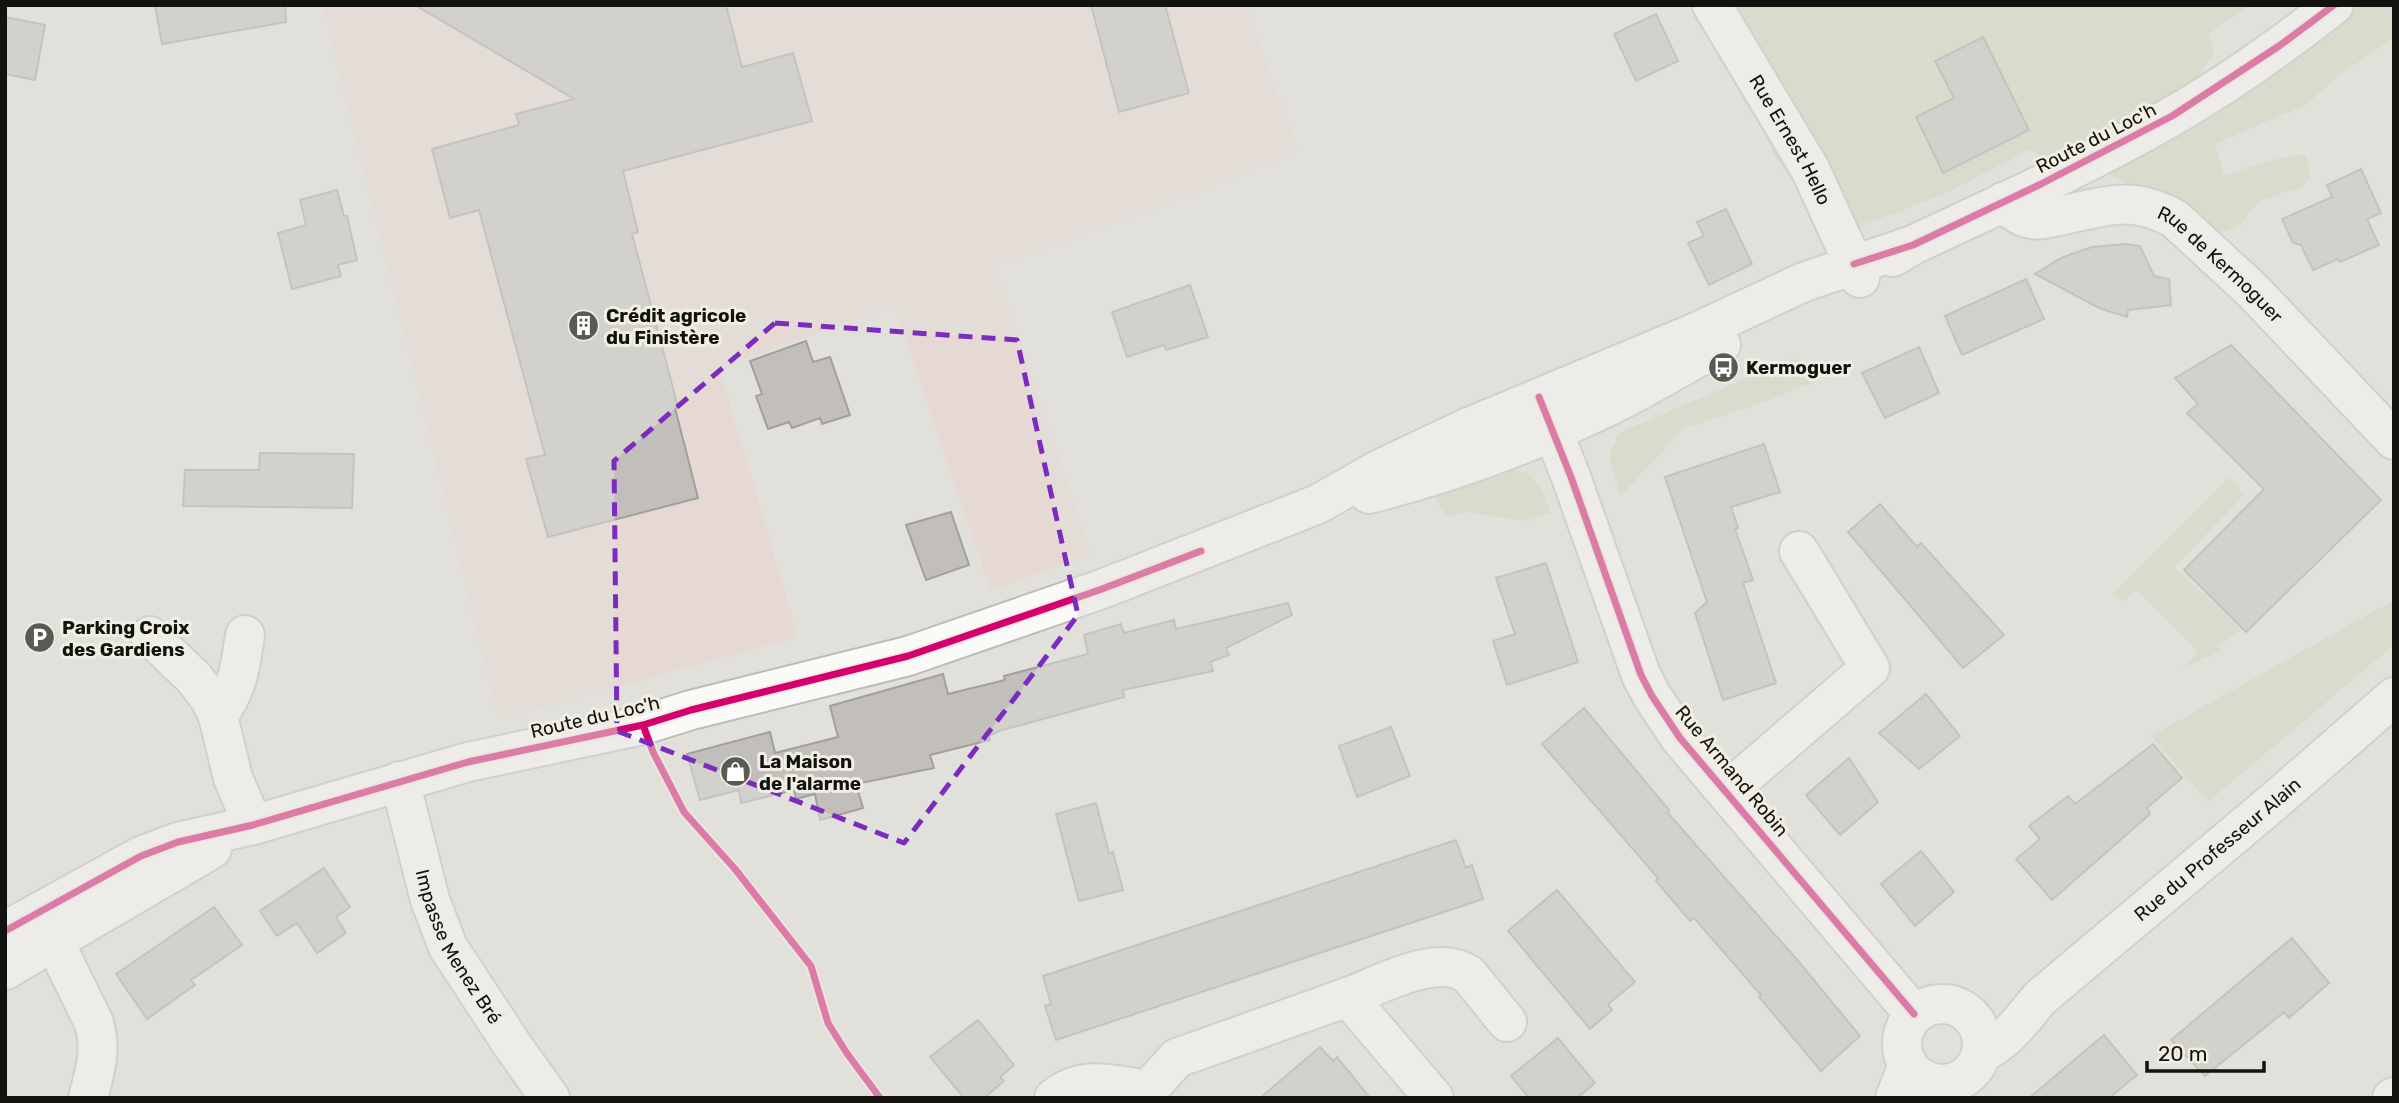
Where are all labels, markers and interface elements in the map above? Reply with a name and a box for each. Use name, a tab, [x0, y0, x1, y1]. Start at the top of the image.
street label: Rue Ernest Hello	[1745, 70, 1836, 208]
street label: Route du Loc'h	[2032, 98, 2160, 178]
street label: Rue de Kermoguer	[2154, 201, 2289, 328]
place label: Crédit agricole du Finistère	[606, 304, 746, 349]
building icon: Crédit agricole du Finistère	[566, 309, 600, 343]
bus stop icon: Kermoguer	[1706, 350, 1740, 384]
place label: Kermoguer	[1746, 356, 1851, 379]
place label: Parking Croix des Gardiens	[62, 616, 189, 661]
parking icon: Parking Croix des Gardiens	[22, 621, 56, 655]
street label: Route du Loc'h	[528, 691, 662, 743]
street label: Rue Armand Robin	[1670, 701, 1794, 841]
place label: La Maison de l'alarme	[759, 750, 861, 795]
shop icon: La Maison de l'alarme	[719, 755, 753, 789]
street label: Rue du Professeur Alain	[2129, 772, 2305, 926]
street label: Impasse Menez Bré	[411, 867, 507, 1028]
scale bar	[2147, 1030, 2264, 1074]
text: 20 m	[2158, 1041, 2207, 1066]

